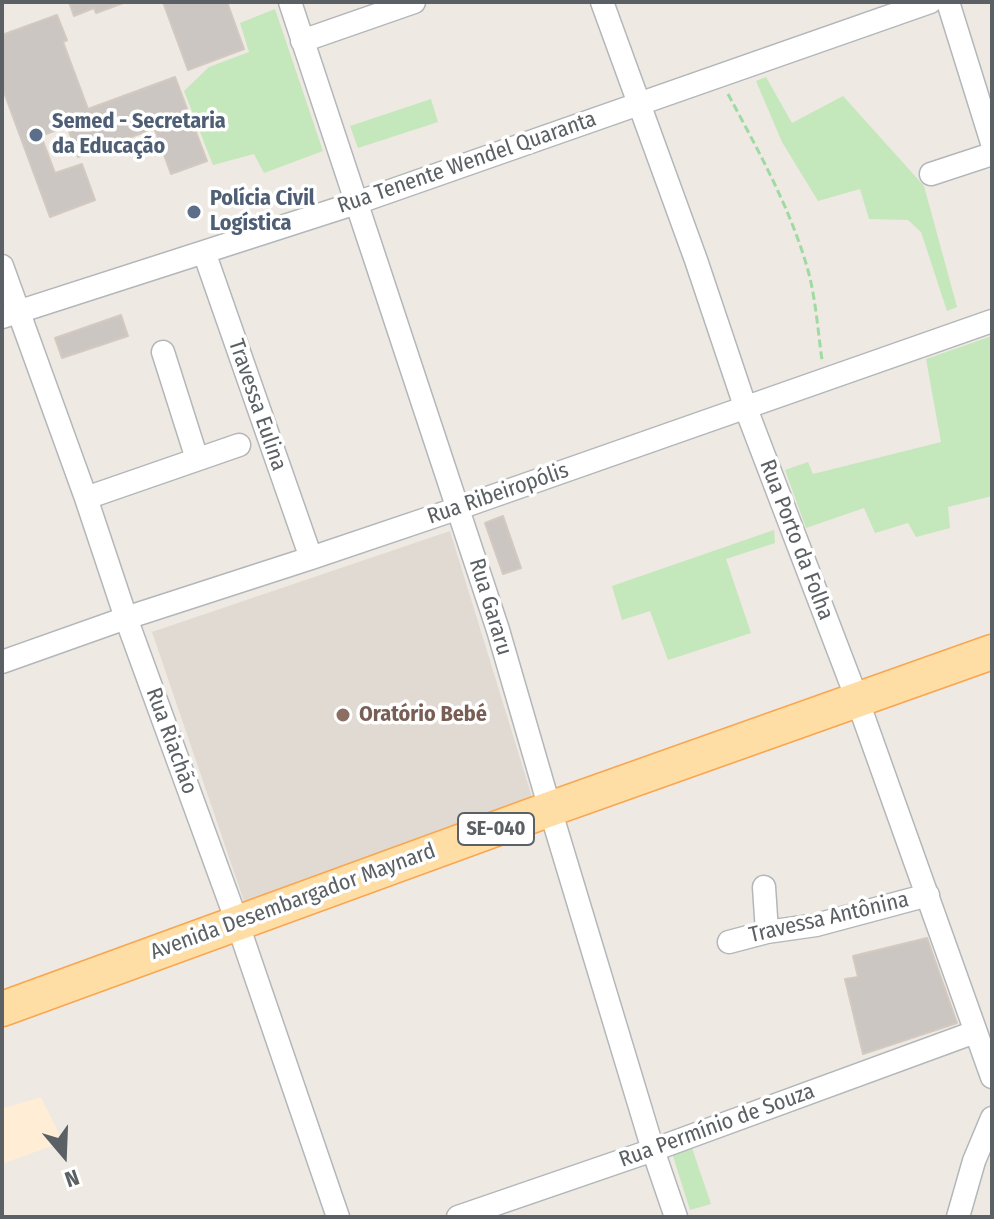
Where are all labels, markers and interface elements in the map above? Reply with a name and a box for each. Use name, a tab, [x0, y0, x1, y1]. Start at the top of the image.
street label: Rua Tenente Wendel Quaranta	[334, 106, 600, 220]
place label: Semed - Secretaria da Educação	[52, 109, 226, 160]
marker: Semed - Secretaria da Educação	[27, 126, 45, 144]
place label: Polícia Civil Logística	[210, 186, 315, 238]
marker: Polícia Civil Logística	[185, 203, 203, 221]
street label: Travessa Eulina	[222, 336, 292, 474]
street label: Rua Porto da Folha	[753, 456, 839, 624]
street label: Rua Ribeiropólis	[424, 457, 572, 531]
street label: Rua Gararu	[463, 555, 517, 659]
street label: Rua Riachão	[140, 684, 202, 798]
place label: Oratório Bebé	[359, 702, 487, 728]
marker: Oratório Bebé	[334, 706, 352, 724]
road number: SE-040	[458, 813, 534, 845]
street label: Avenida Desembargador Maynard	[147, 838, 439, 966]
street label: Travessa Antônina	[747, 887, 911, 949]
street label: Rua Permínio de Souza	[616, 1078, 818, 1174]
north arrow	[24, 1115, 104, 1195]
text: N	[61, 1163, 83, 1193]

